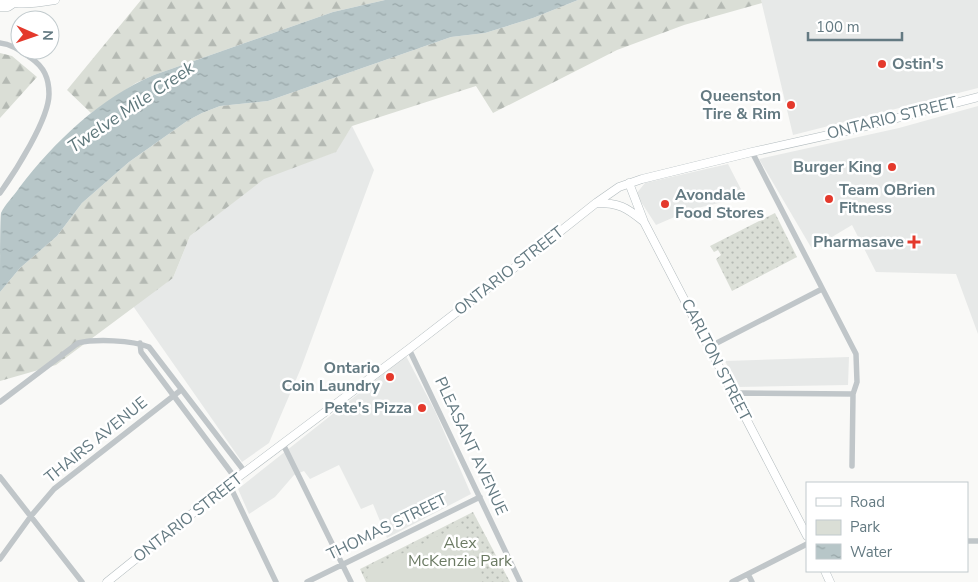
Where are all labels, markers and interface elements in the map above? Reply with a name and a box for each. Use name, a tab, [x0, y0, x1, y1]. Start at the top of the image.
north arrow	[10, 10, 60, 60]
scale bar	[808, 10, 902, 42]
text: 100 m	[816, 17, 860, 37]
text: N	[38, 30, 57, 41]
place label: Ostin's	[892, 53, 944, 75]
water label: Twelve Mile Creek	[63, 55, 200, 158]
marker: Ostin's	[876, 58, 888, 70]
place label: Queenston Tire & Rim	[700, 85, 781, 125]
street label: ONTARIO STREET	[825, 91, 960, 145]
marker: Queenston Tire & Rim	[785, 99, 797, 111]
place label: Burger King	[793, 156, 882, 178]
marker: Burger King	[886, 161, 898, 173]
place label: Team OBrien Fitness	[839, 179, 935, 219]
place label: Avondale Food Stores	[675, 184, 764, 224]
marker: Team OBrien Fitness	[823, 193, 835, 205]
marker: Avondale Food Stores	[659, 198, 671, 210]
street label: ONTARIO STREET	[450, 221, 569, 321]
place label: Pharmasave	[813, 231, 904, 253]
marker: Pharmasave	[908, 236, 920, 248]
street label: CARLTON STREET	[676, 295, 757, 425]
place label: Ontario Coin Laundry	[282, 357, 381, 397]
marker: Ontario Coin Laundry	[384, 371, 396, 383]
street label: PLEASANT AVENUE	[429, 373, 513, 519]
street label: THAIRS AVENUE	[40, 392, 152, 488]
place label: Pete's Pizza	[324, 397, 412, 419]
marker: Pete's Pizza	[416, 402, 428, 414]
street label: ONTARIO STREET	[129, 468, 248, 568]
legend	[806, 482, 968, 572]
street label: THOMAS STREET	[323, 488, 451, 566]
text: Road	[850, 492, 885, 512]
text: Park	[850, 517, 880, 537]
park label: Alex McKenzie Park	[408, 532, 513, 572]
text: Water	[850, 542, 893, 562]

